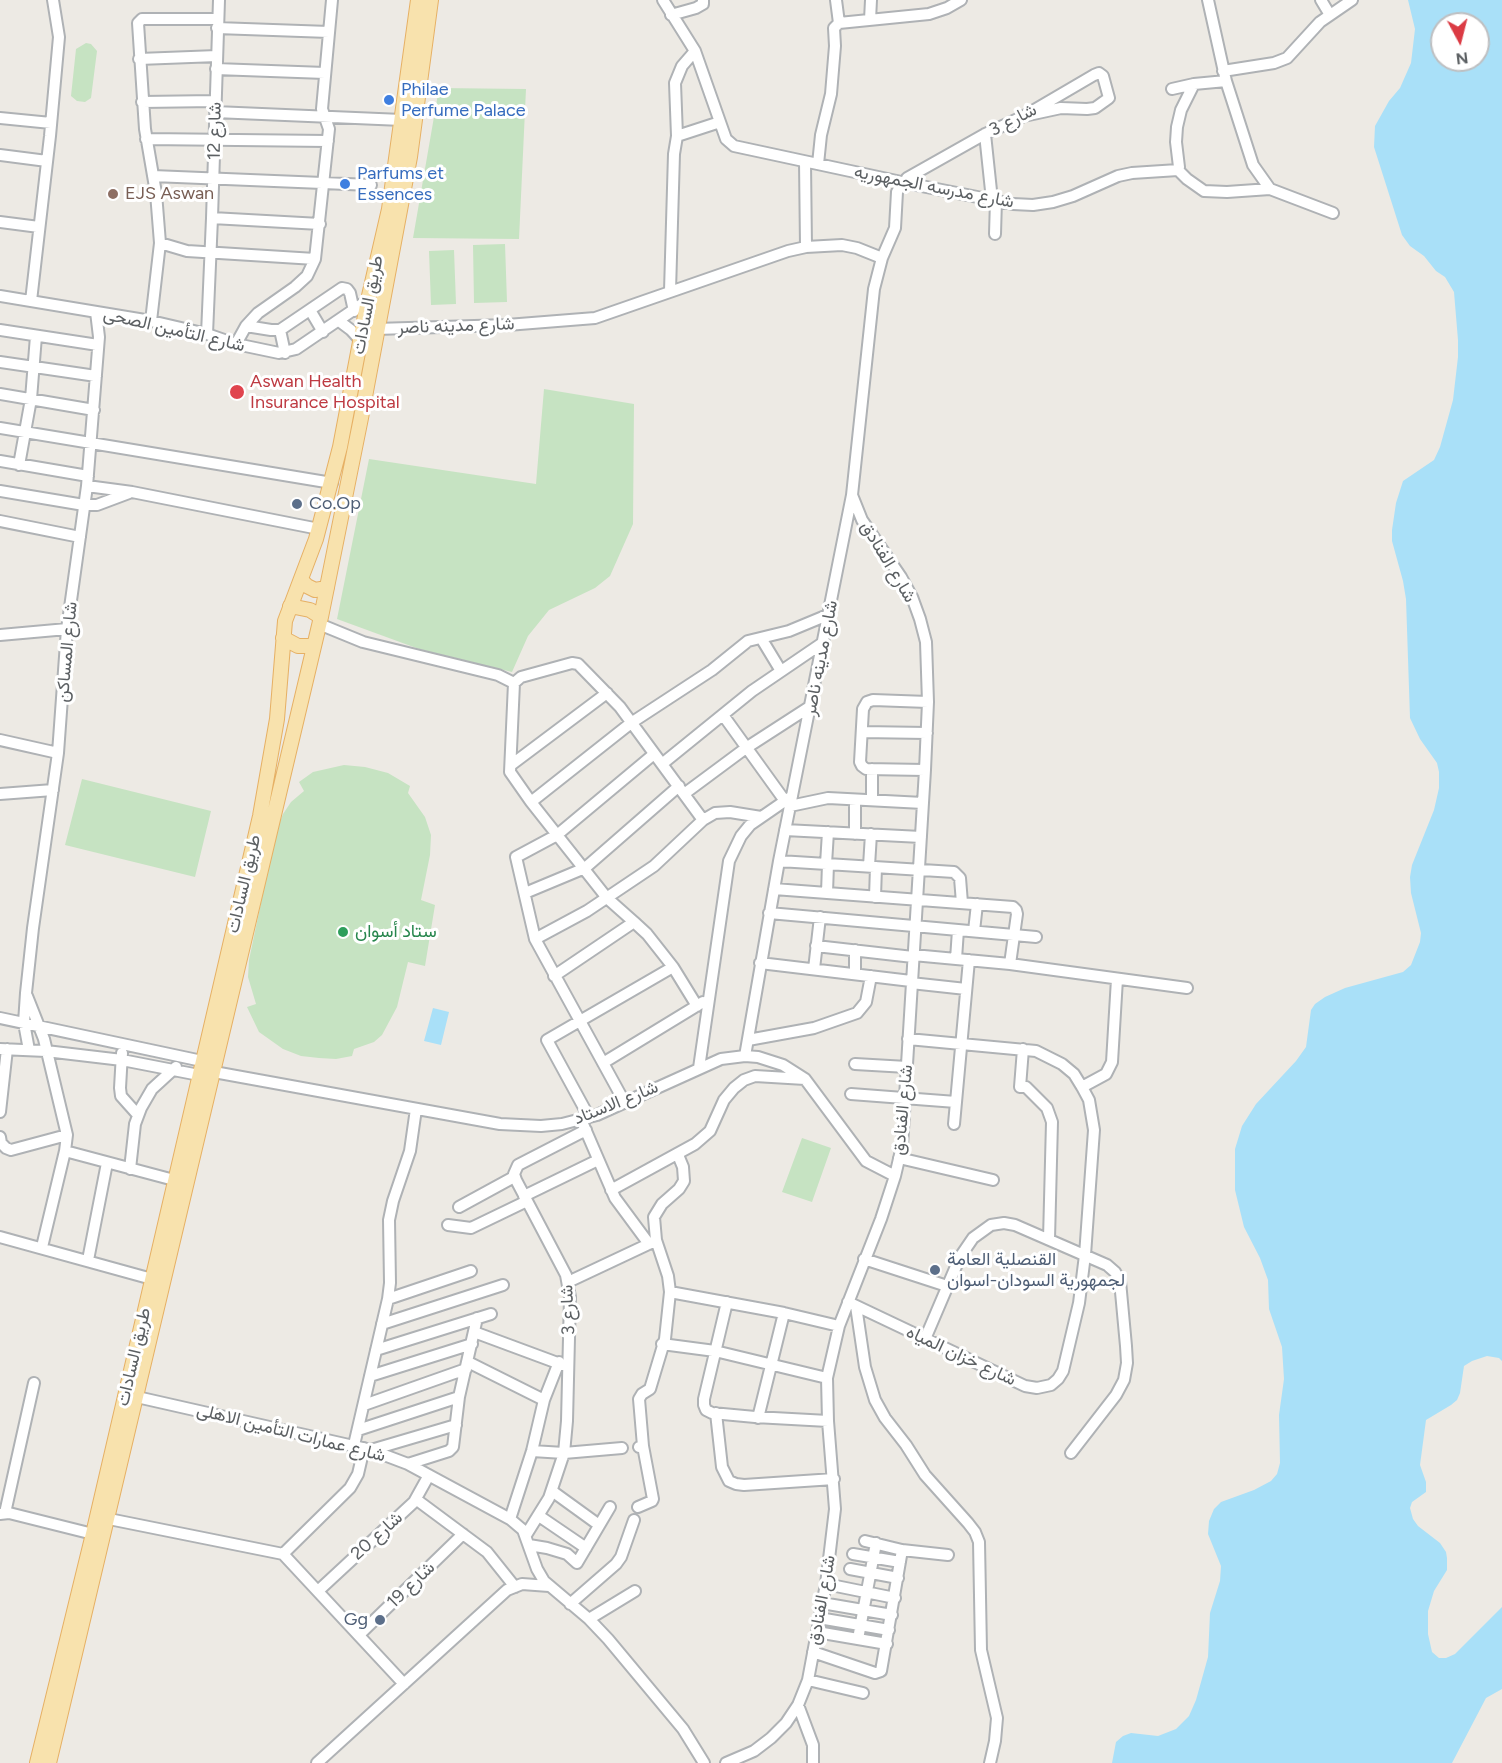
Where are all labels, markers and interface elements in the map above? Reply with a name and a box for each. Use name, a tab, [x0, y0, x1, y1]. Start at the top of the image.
north arrow	[1430, 12, 1490, 72]
text: N	[1455, 48, 1469, 69]
place label: Philae Perfume Palace	[401, 79, 526, 122]
marker: Philae Perfume Palace	[382, 93, 396, 107]
street label: شارع 3	[986, 99, 1040, 141]
street label: شارع 12	[204, 102, 226, 160]
street label: شارع مدرسه الجمهوريه	[852, 161, 1016, 213]
place label: Parfums et Essences	[357, 163, 444, 206]
marker: Parfums et Essences	[338, 177, 352, 191]
place label: EJS Aswan	[125, 183, 214, 205]
marker: EJS Aswan	[106, 187, 120, 201]
street label: طريق السادات	[348, 254, 388, 356]
street label: شارع التأمين الصحى	[101, 303, 247, 357]
street label: شارع مدينه ناصر	[397, 313, 515, 339]
place label: Aswan Health Insurance Hospital	[250, 371, 400, 413]
marker: Aswan Health Insurance Hospital	[228, 383, 246, 401]
place label: Co.Op	[309, 493, 361, 515]
marker: Co.Op	[290, 497, 304, 511]
street label: شارع الفنادق	[855, 518, 921, 606]
street label: شارع مدينه ناصر	[799, 598, 843, 718]
street label: شارع المساكن	[52, 601, 82, 703]
street label: طريق السادات	[222, 833, 266, 935]
place label: ستاد أسوان	[355, 921, 437, 943]
marker: ستاد أسوان	[336, 925, 350, 939]
street label: شارع الفنادق	[888, 1064, 918, 1156]
street label: شارع الاستاد	[570, 1076, 662, 1130]
place label: القنصلية العامة لجمهورية السودان-اسوان	[947, 1249, 1125, 1292]
marker: القنصلية العامة لجمهورية السودان-اسوان	[928, 1263, 942, 1277]
street label: شارع 3	[556, 1284, 580, 1336]
street label: طريق السادات	[112, 1306, 156, 1408]
street label: شارع خزان المياه	[903, 1321, 1019, 1391]
street label: شارع عمارات التأمين الاهلى	[194, 1399, 388, 1467]
street label: شارع 20	[347, 1507, 407, 1565]
street label: شارع الفنادق	[803, 1553, 841, 1647]
street label: شارع 19	[383, 1557, 439, 1613]
place label: Gg	[344, 1609, 368, 1631]
marker: Gg	[373, 1613, 387, 1627]

